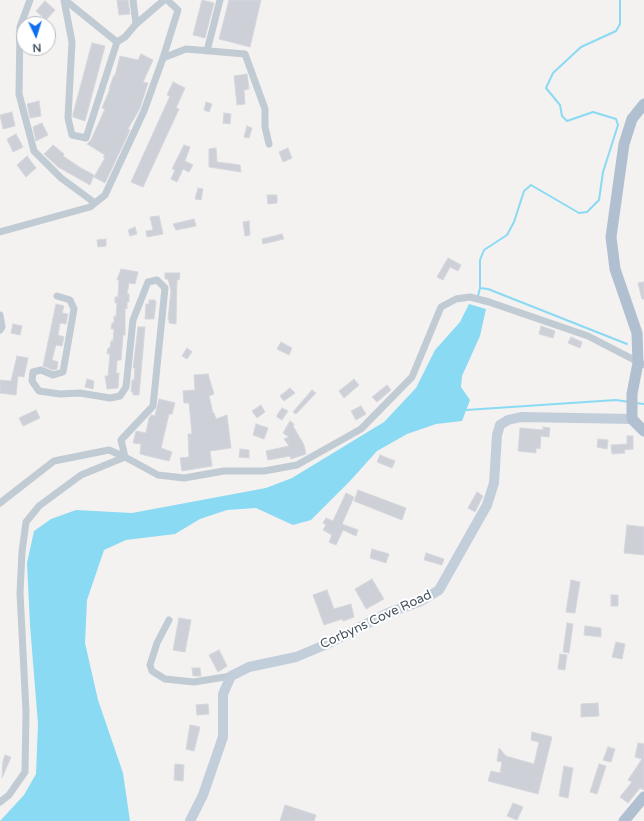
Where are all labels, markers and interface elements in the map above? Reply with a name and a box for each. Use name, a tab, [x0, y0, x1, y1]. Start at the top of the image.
north arrow	[16, 16, 56, 56]
text: N	[32, 41, 42, 54]
street label: Corbyns Cove Road	[318, 587, 434, 653]

